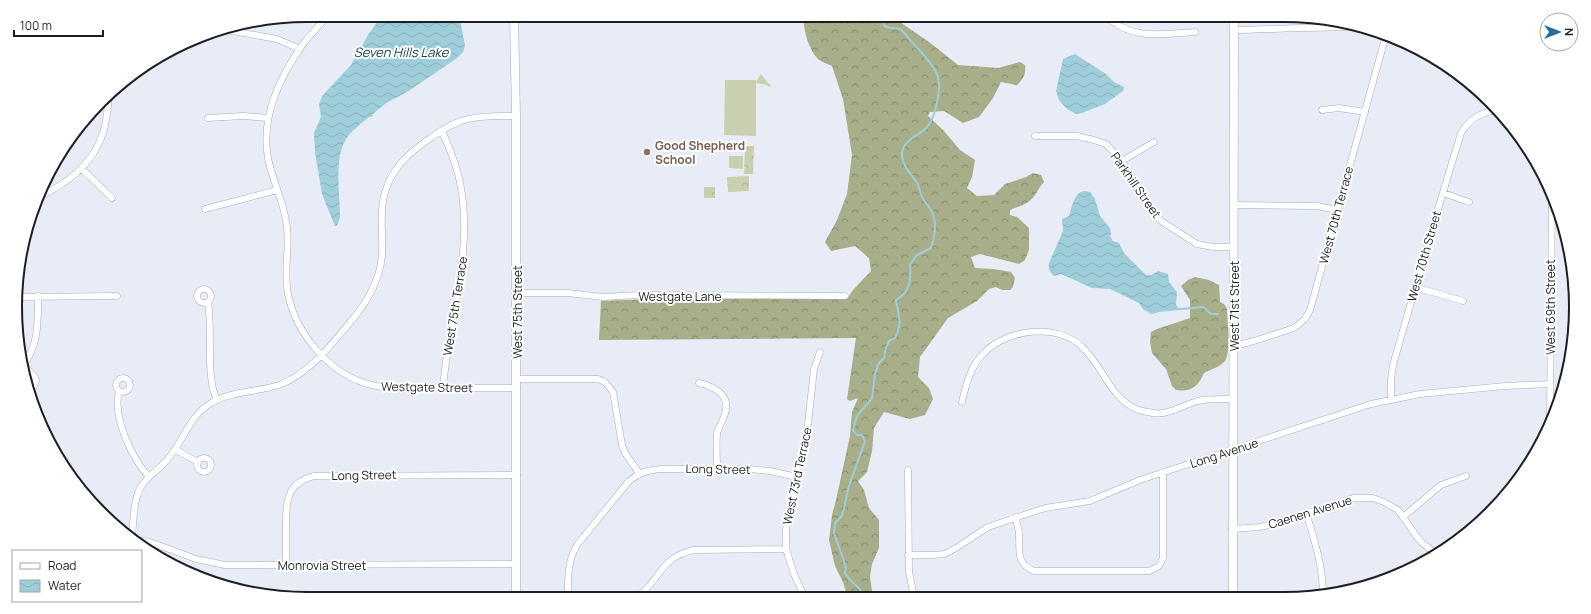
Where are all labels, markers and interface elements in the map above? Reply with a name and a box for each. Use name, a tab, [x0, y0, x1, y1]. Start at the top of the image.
scale bar	[14, 12, 103, 38]
north arrow	[1539, 12, 1579, 52]
text: 100 m	[20, 17, 52, 34]
text: N	[1562, 28, 1577, 36]
water label: Seven Hills Lake	[354, 43, 450, 61]
place label: Good Shepherd School	[655, 137, 745, 168]
marker: Good Shepherd School	[642, 147, 652, 157]
street label: Parkhill Street	[1107, 149, 1165, 222]
street label: West 70th Terrace	[1315, 164, 1357, 266]
street label: West 70th Street	[1403, 208, 1445, 303]
street label: West 75th Terrace	[439, 255, 471, 357]
street label: West 69th Street	[1542, 259, 1559, 355]
street label: West 71st Street	[1226, 261, 1243, 351]
street label: West 75th Street	[509, 265, 526, 359]
street label: Westgate Lane	[638, 288, 722, 305]
street label: Westgate Street	[381, 378, 473, 396]
street label: West 73rd Terrace	[778, 426, 816, 526]
street label: Long Avenue	[1188, 434, 1260, 472]
street label: Long Street	[685, 460, 751, 478]
street label: Long Street	[331, 466, 397, 484]
street label: Caenen Avenue	[1266, 491, 1354, 533]
legend	[12, 550, 142, 602]
text: Road	[48, 557, 76, 574]
street label: Monrovia Street	[278, 557, 366, 574]
text: Water	[48, 577, 82, 594]

